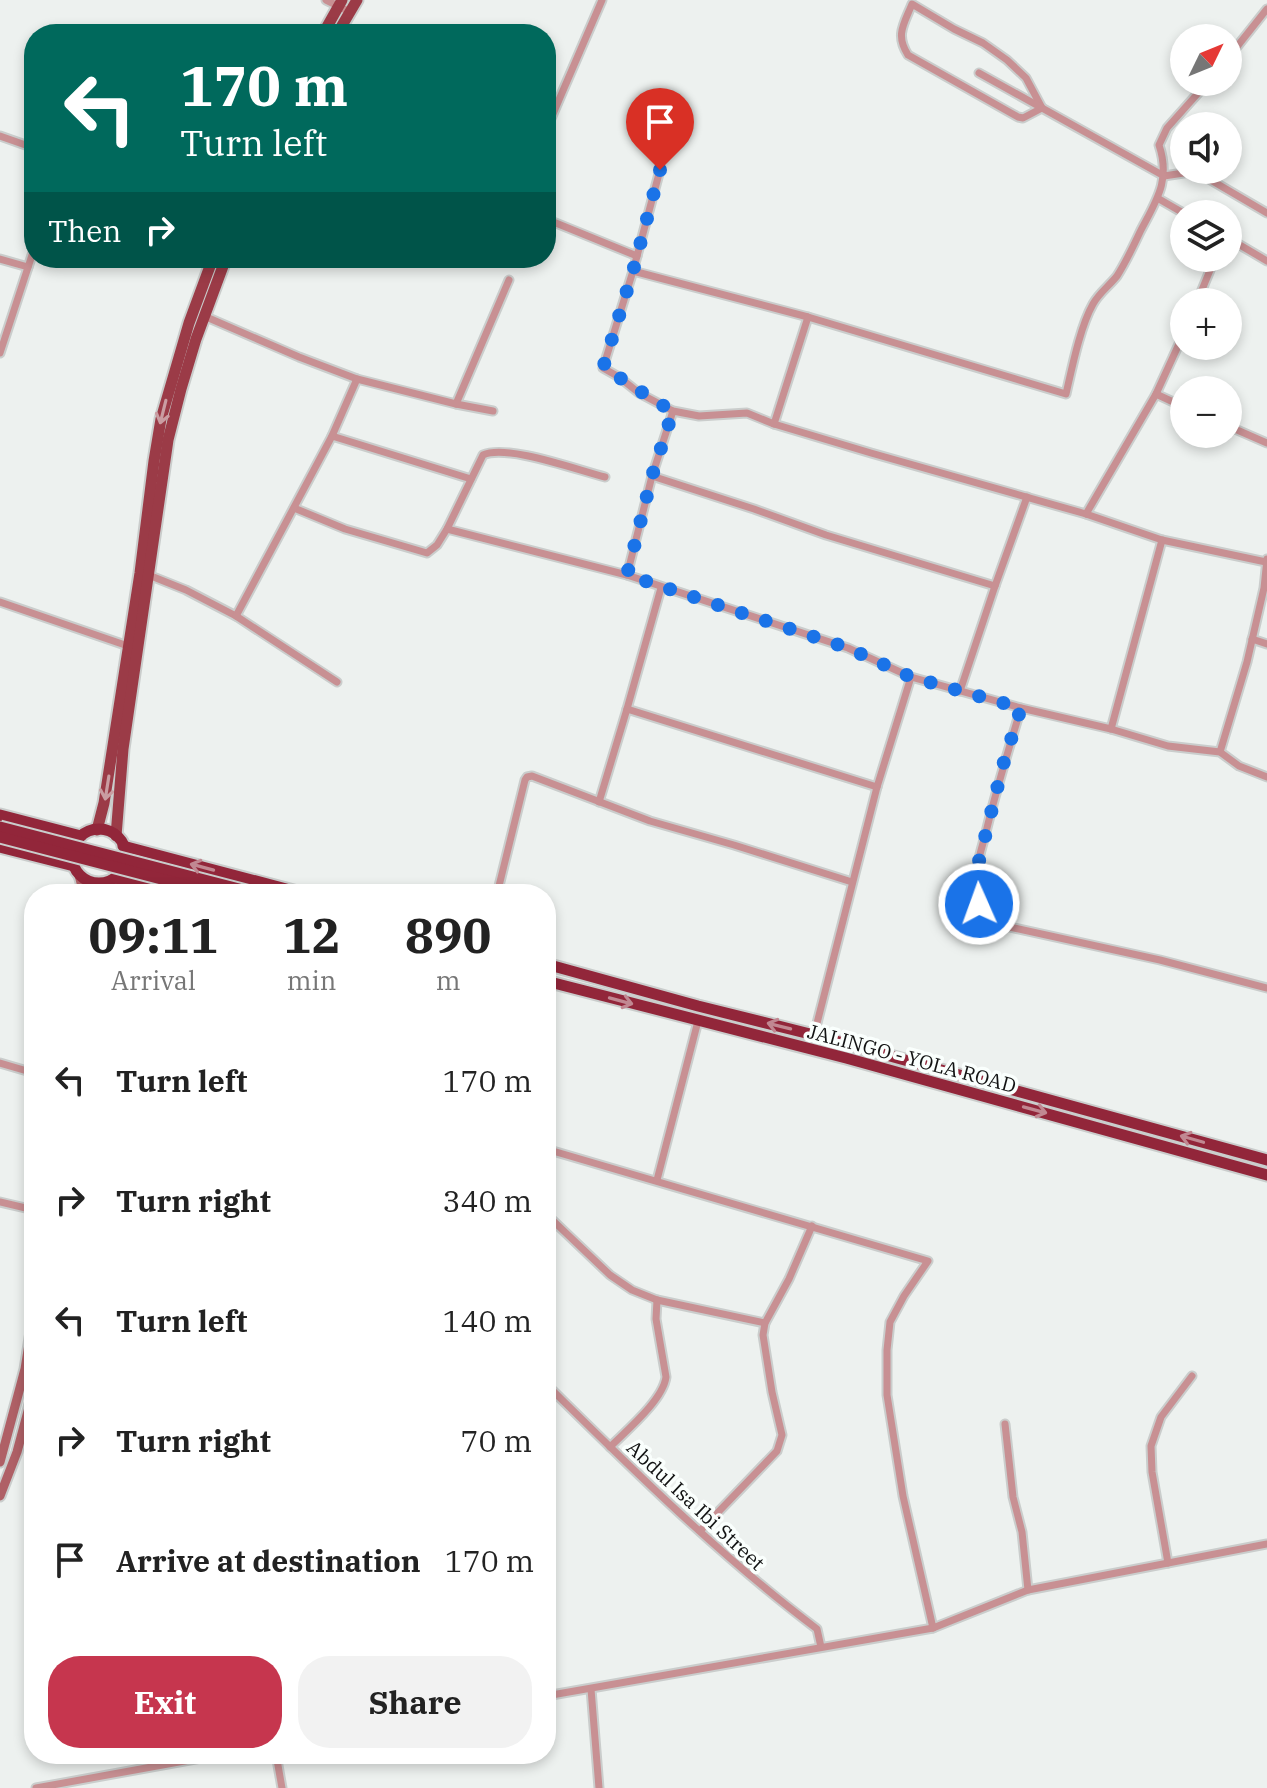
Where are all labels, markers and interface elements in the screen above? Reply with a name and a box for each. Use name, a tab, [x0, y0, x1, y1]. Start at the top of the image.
north arrow	[1170, 24, 1242, 96]
map controls	[1170, 24, 1242, 448]
text: 170 m	[180, 49, 348, 121]
icon: left	[48, 56, 152, 160]
pin	[626, 88, 694, 170]
icon: arrive	[638, 100, 682, 144]
button: sound	[1170, 112, 1242, 184]
text: Turn left	[180, 119, 327, 166]
button: layers	[1170, 200, 1242, 272]
icon: right	[138, 208, 182, 252]
text: Then	[48, 211, 122, 250]
button: +	[1170, 288, 1242, 360]
button: −	[1170, 376, 1242, 448]
one-way arrow	[155, 399, 170, 424]
one-way arrow	[98, 775, 113, 801]
one-way arrow	[190, 859, 216, 874]
position arrow	[937, 862, 1021, 946]
text: 09:11	[89, 904, 218, 966]
text: 12	[283, 904, 340, 966]
text: 890	[405, 904, 491, 966]
text: Arrival	[111, 963, 196, 997]
text: min	[287, 963, 336, 997]
text: m	[436, 963, 461, 997]
one-way arrow	[608, 994, 634, 1009]
street label: JALINGO - YOLA ROAD	[805, 1017, 1019, 1099]
one-way arrow	[767, 1018, 792, 1033]
icon: left	[48, 1058, 92, 1102]
text: Turn left	[116, 1061, 248, 1100]
text: 170 m	[442, 1061, 532, 1100]
one-way arrow	[1022, 1103, 1048, 1118]
one-way arrow	[1179, 1131, 1205, 1146]
icon: right	[48, 1178, 92, 1222]
text: Turn right	[116, 1181, 271, 1220]
text: 340 m	[442, 1181, 532, 1220]
icon: left	[48, 1298, 92, 1342]
text: Turn left	[116, 1301, 248, 1340]
text: 140 m	[442, 1301, 532, 1340]
icon: right	[48, 1418, 92, 1462]
text: Turn right	[116, 1421, 271, 1460]
text: 70 m	[460, 1421, 532, 1460]
street label: Abdul Isa Ibi Street	[621, 1434, 771, 1576]
icon: arrive	[48, 1538, 92, 1582]
text: Arrive at destination	[116, 1541, 421, 1580]
text: 170 m	[445, 1541, 534, 1580]
button: Exit	[48, 1656, 282, 1748]
button: Share	[298, 1656, 532, 1748]

